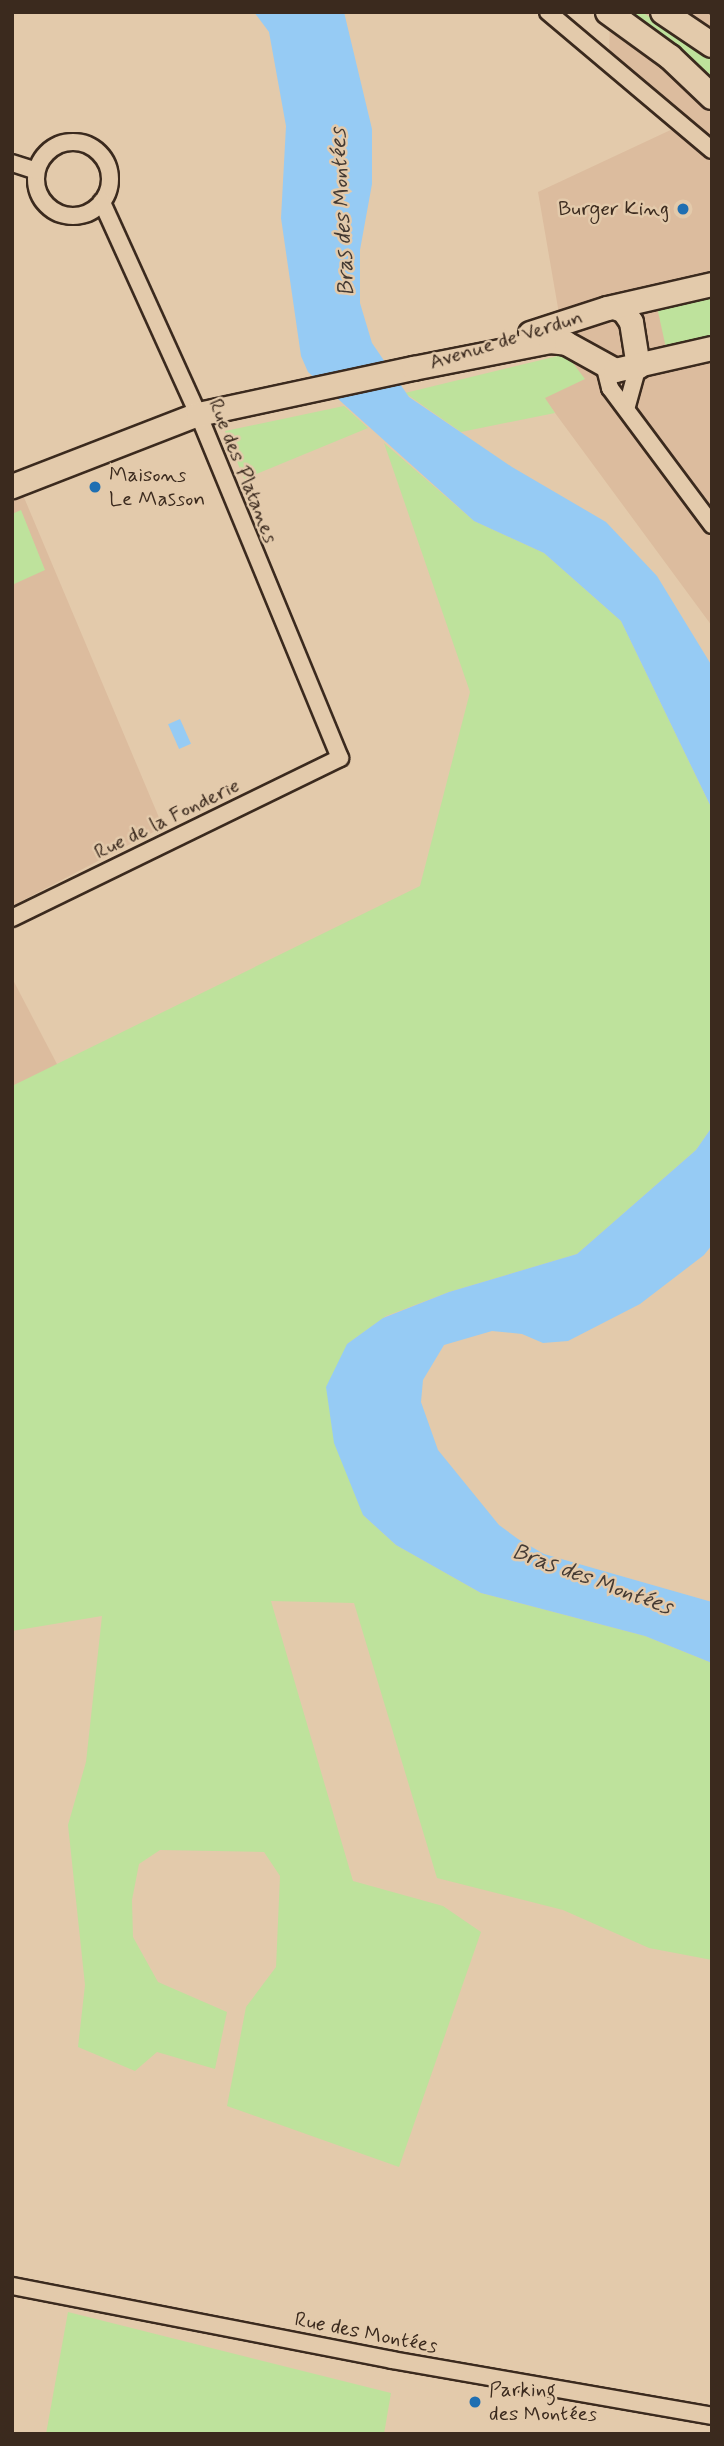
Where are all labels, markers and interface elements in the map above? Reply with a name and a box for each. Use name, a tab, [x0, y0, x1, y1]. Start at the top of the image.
water label: Bras des Montées	[325, 124, 361, 300]
place label: Burger King	[561, 196, 669, 222]
marker: Burger King	[675, 201, 691, 217]
street label: Avenue de Verdun	[427, 305, 585, 375]
street label: Rue des Platanes	[203, 397, 283, 545]
place label: Maisons Le Masson	[109, 462, 204, 512]
marker: Maisons Le Masson	[87, 479, 103, 495]
street label: Rue de la Fonderie	[90, 773, 244, 865]
water label: Bras des Montées	[505, 1537, 679, 1623]
street label: Rue des Montées	[290, 2306, 442, 2360]
place label: Parking des Montées	[489, 2377, 602, 2427]
marker: Parking des Montées	[467, 2394, 483, 2410]

